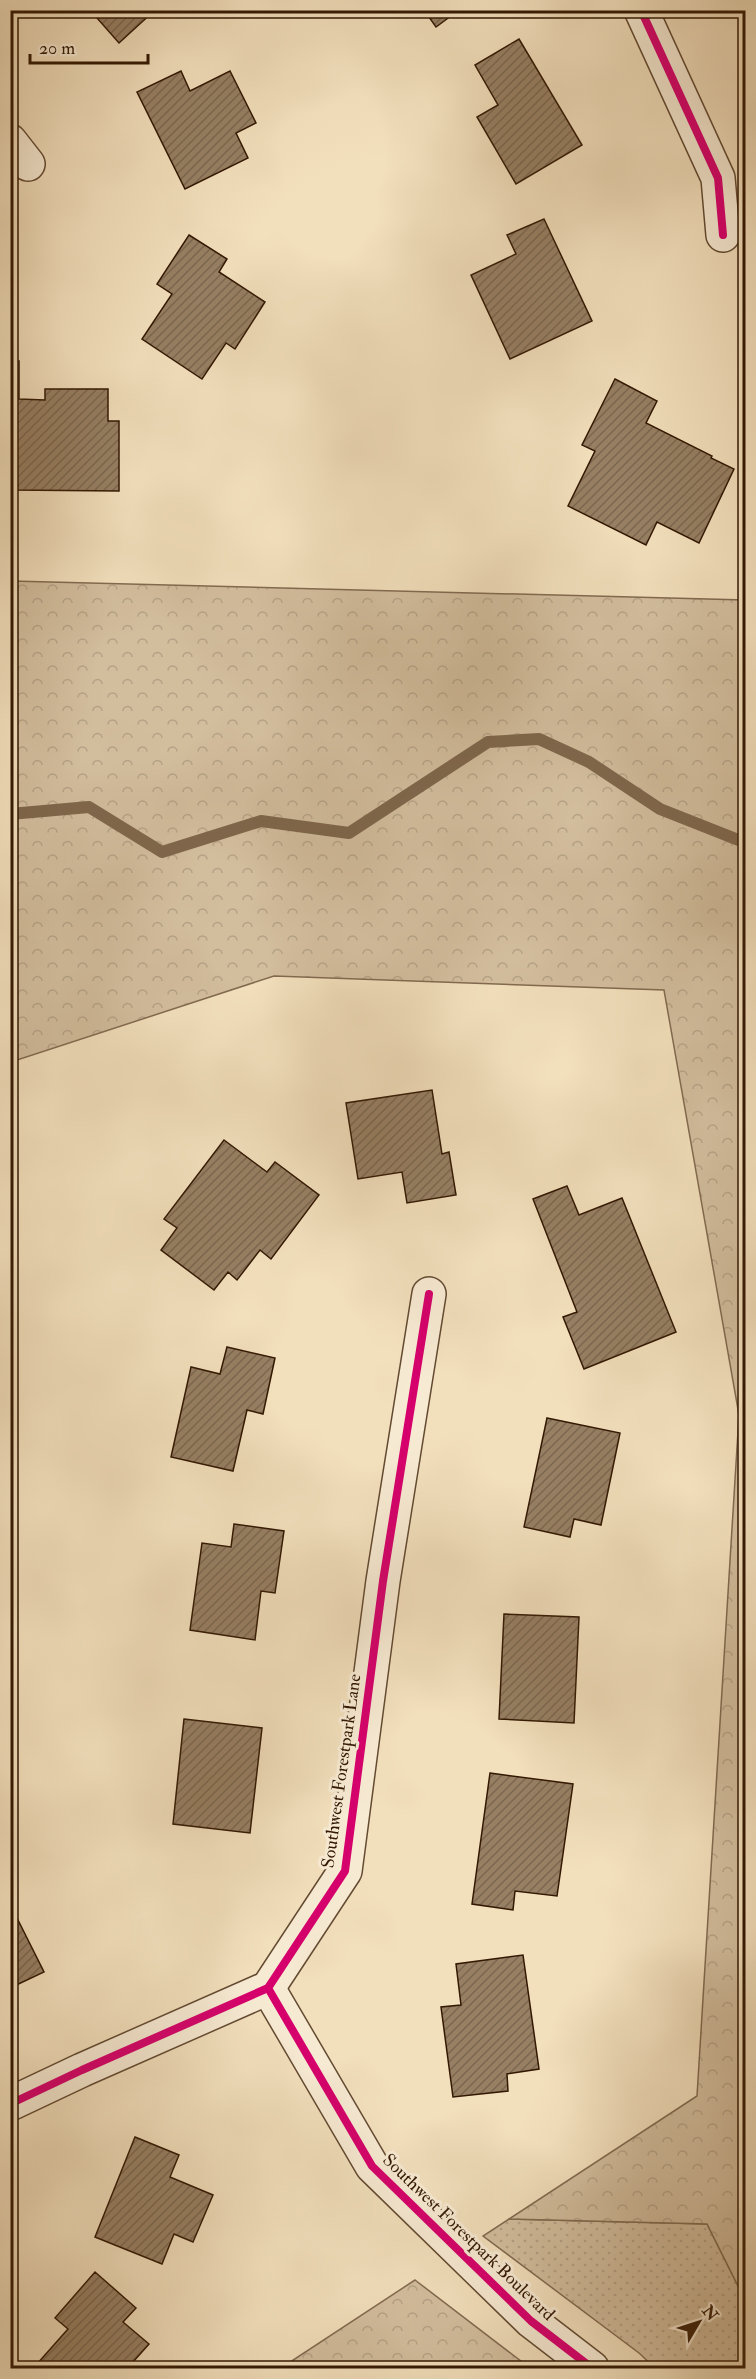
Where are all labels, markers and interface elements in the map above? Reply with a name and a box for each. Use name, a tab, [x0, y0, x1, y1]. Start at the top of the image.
scale bar	[30, 27, 148, 65]
text: 20 m	[39, 37, 75, 60]
street label: Southwest Forestpark Lane	[316, 1672, 367, 1870]
street label: Southwest Forestpark Boulevard	[378, 2149, 560, 2326]
north arrow	[669, 2292, 729, 2352]
text: N	[697, 2301, 723, 2326]

